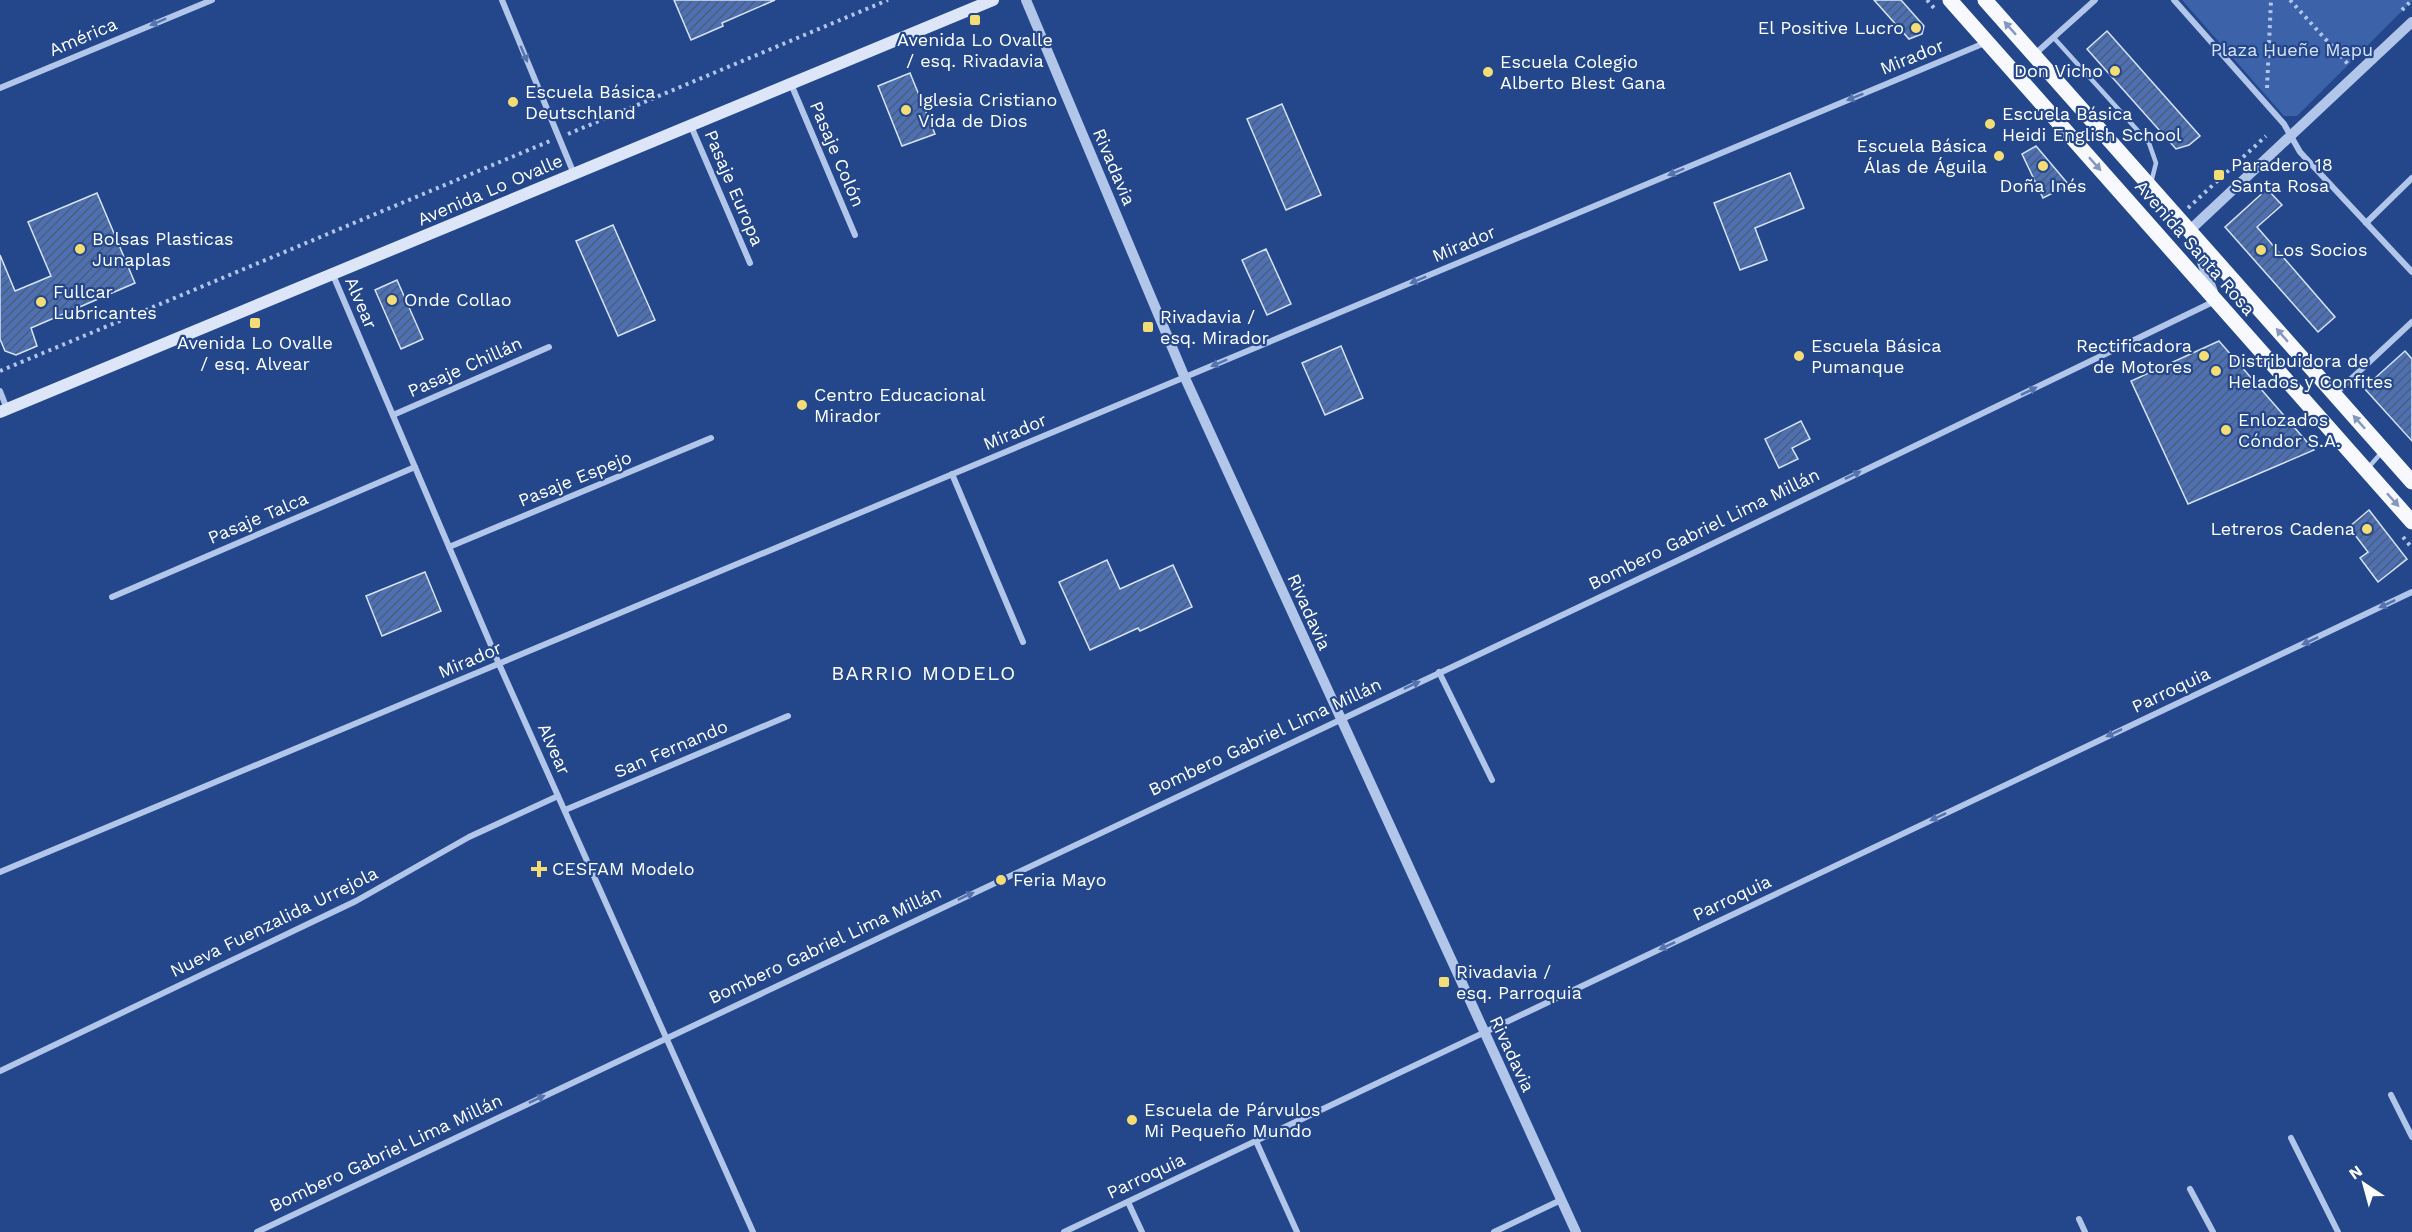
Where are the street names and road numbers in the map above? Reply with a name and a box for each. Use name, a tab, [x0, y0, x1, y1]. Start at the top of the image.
street label: América	[46, 13, 120, 60]
street label: Mirador	[1877, 34, 1947, 79]
street label: Pasaje Colón	[806, 98, 869, 210]
street label: Rivadavia	[1089, 125, 1140, 208]
street label: Pasaje Europa	[701, 127, 768, 249]
street label: Avenida Lo Ovalle	[414, 149, 566, 230]
street label: Avenida Santa Rosa	[2131, 176, 2260, 320]
street label: Mirador	[1429, 221, 1499, 266]
street label: Alvear	[341, 274, 382, 332]
street label: Pasaje Chillán	[404, 332, 525, 401]
street label: Mirador	[980, 409, 1050, 454]
street label: Pasaje Espejo	[515, 446, 635, 511]
street label: Bombero Gabriel Lima Millán	[1585, 463, 1823, 594]
street label: Pasaje Talca	[205, 487, 311, 548]
street label: Rivadavia	[1283, 570, 1336, 653]
street label: Mirador	[435, 637, 505, 682]
street label: Parroquia	[2128, 662, 2213, 717]
street label: Bombero Gabriel Lima Millán	[1145, 673, 1385, 800]
street label: San Fernando	[611, 715, 731, 782]
street label: Alvear	[534, 720, 575, 778]
street label: Nueva Fuenzalida Urrejola	[167, 862, 381, 981]
street label: Parroquia	[1689, 870, 1774, 925]
street label: Bombero Gabriel Lima Millán	[705, 881, 945, 1008]
street label: Rivadavia	[1486, 1012, 1539, 1095]
street label: Bombero Gabriel Lima Millán	[266, 1089, 506, 1216]
street label: Parroquia	[1103, 1148, 1188, 1203]

